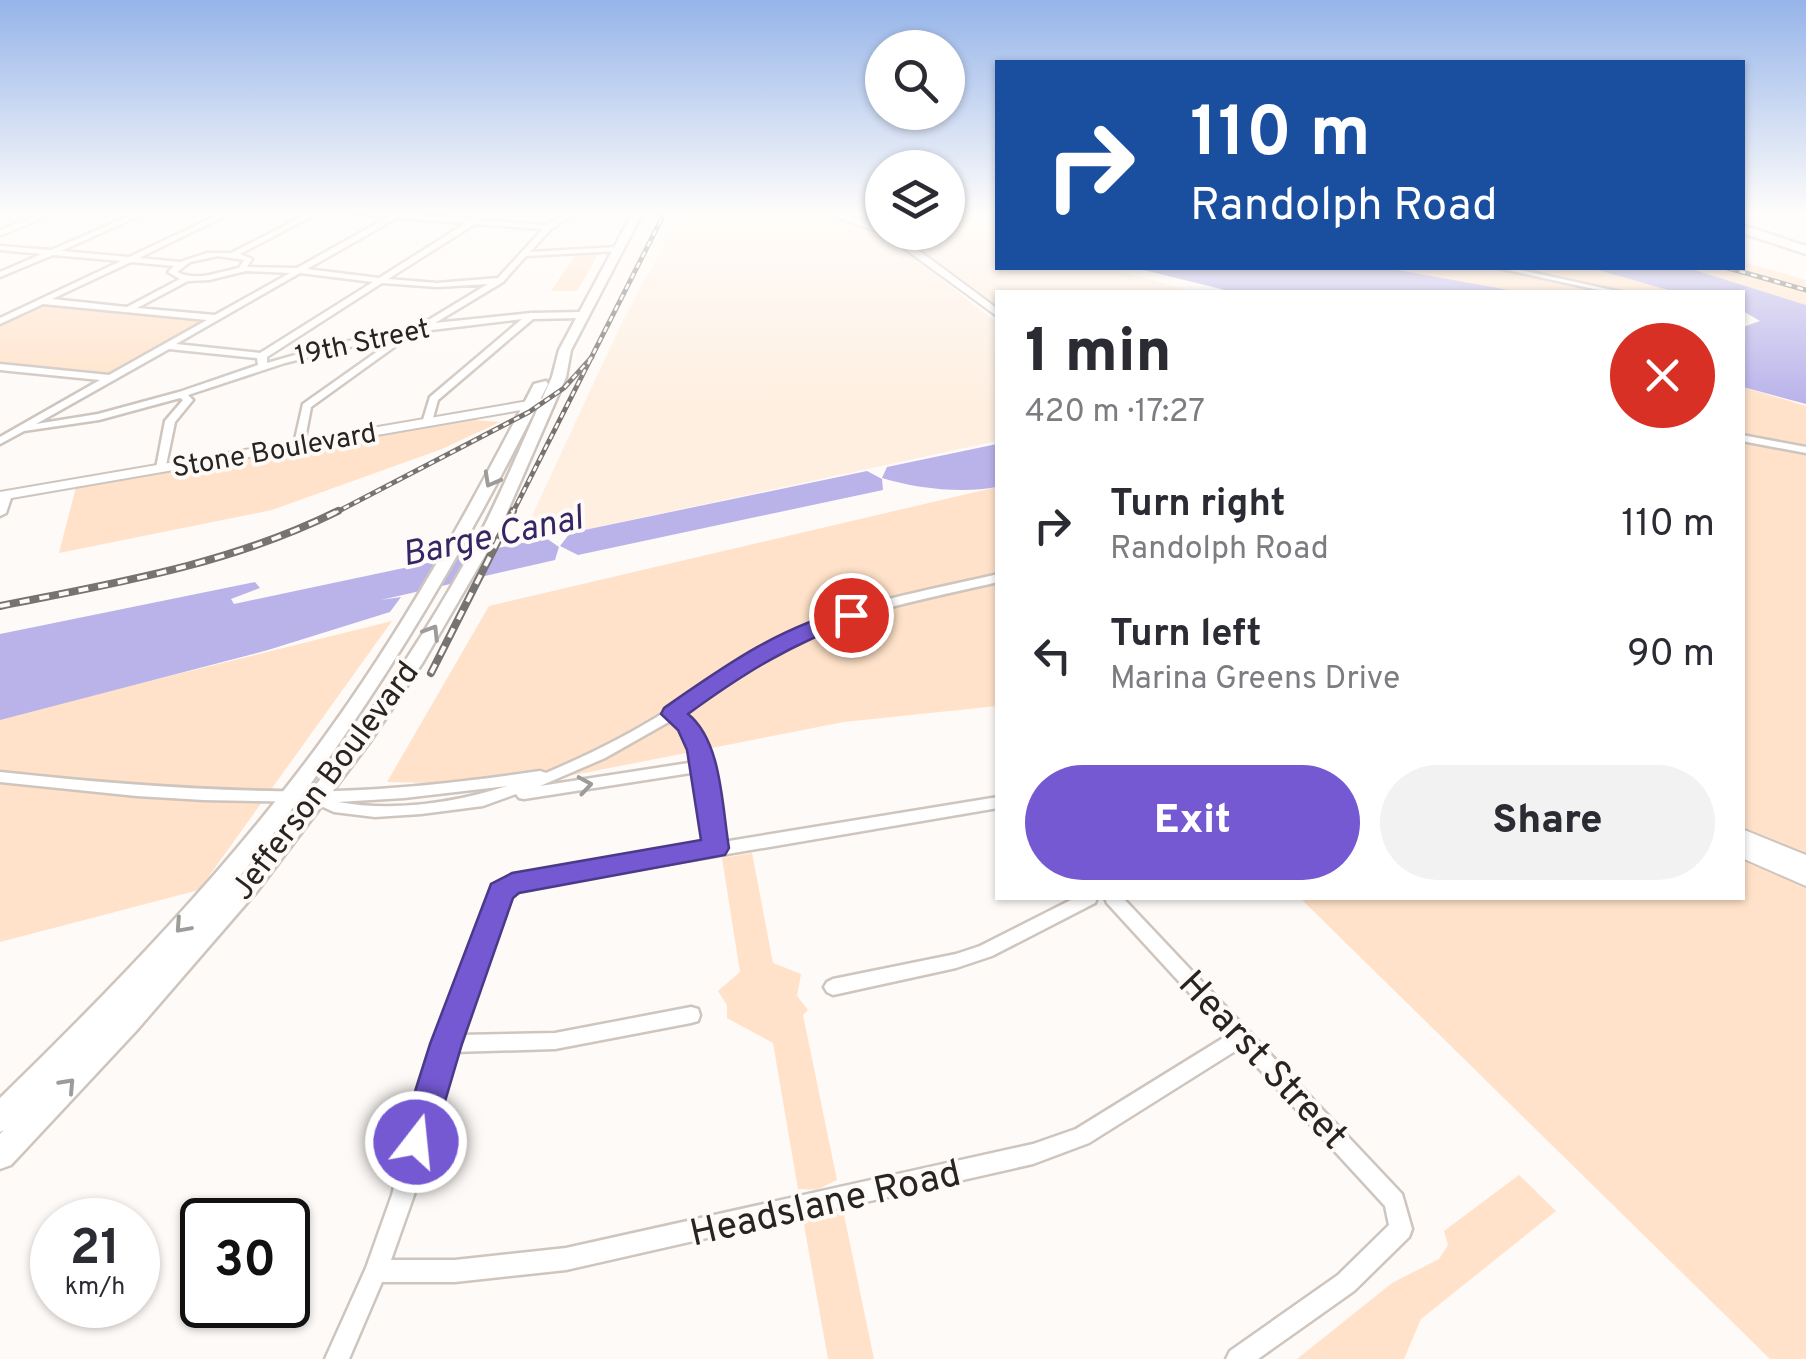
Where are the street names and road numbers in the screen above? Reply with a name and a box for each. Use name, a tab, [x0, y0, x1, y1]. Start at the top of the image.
street label: 19th Street	[292, 312, 433, 376]
street label: Stone Boulevard	[170, 416, 379, 488]
street label: Jefferson Boulevard	[224, 655, 429, 909]
street label: Hearst Street	[1166, 962, 1357, 1161]
street label: Headslane Road	[686, 1150, 966, 1260]

